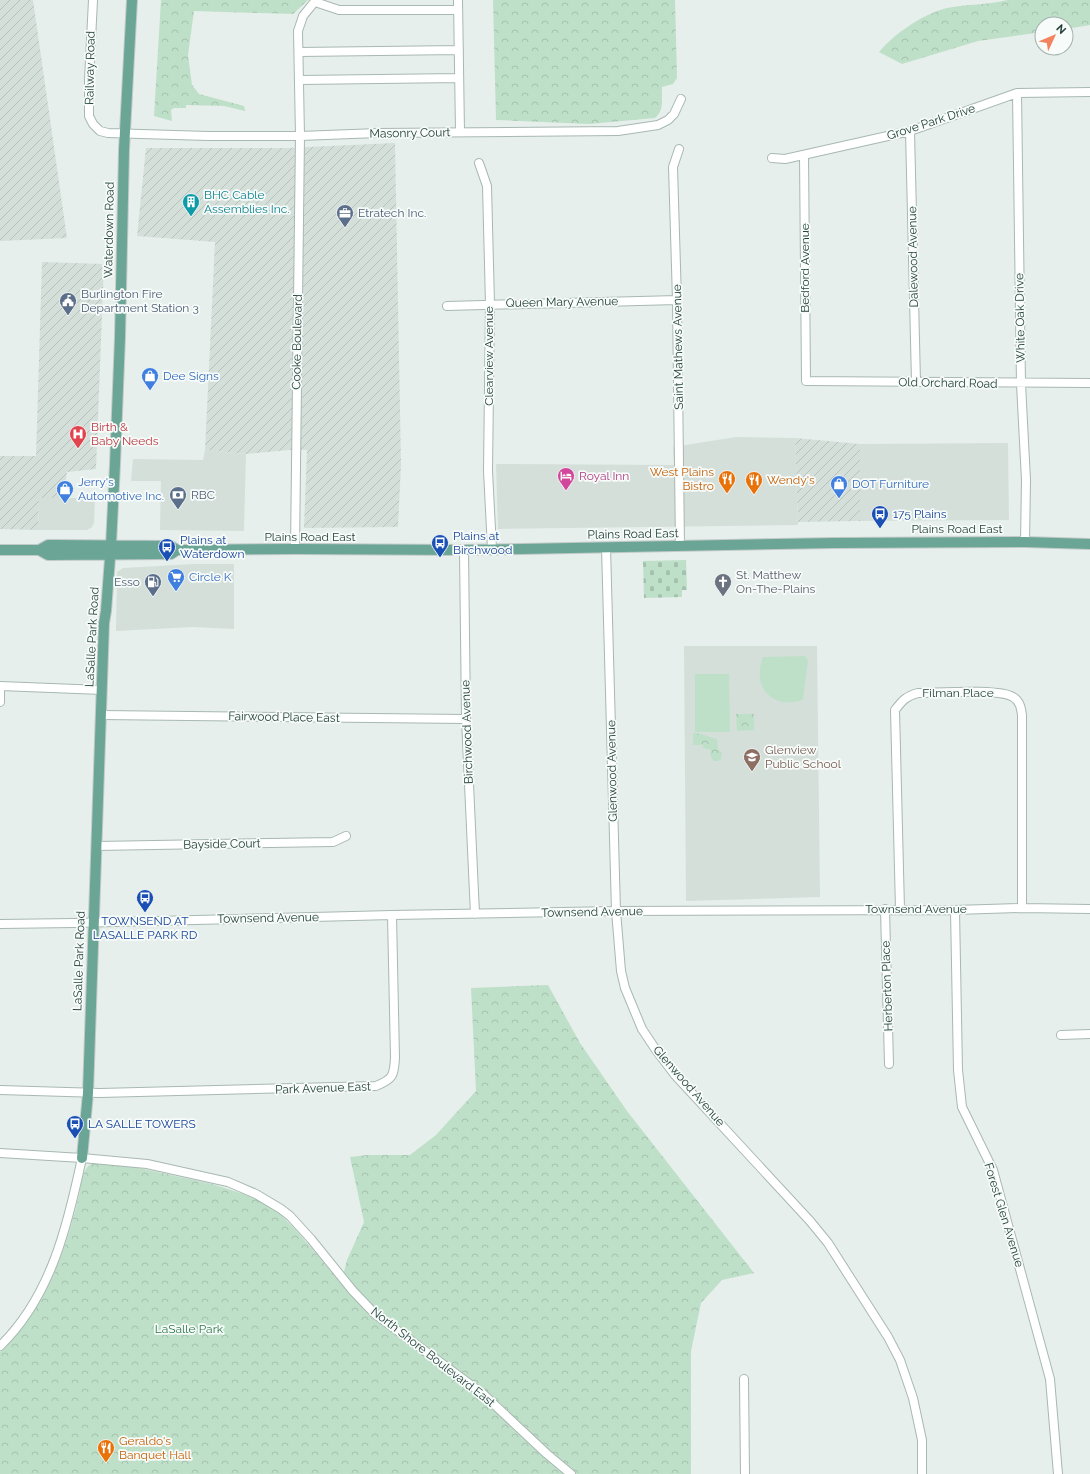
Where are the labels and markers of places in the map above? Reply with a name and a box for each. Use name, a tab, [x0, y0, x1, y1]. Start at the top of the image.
place label: BHC Cable Assemblies Inc.	[204, 188, 290, 216]
building icon: BHC Cable Assemblies Inc.	[181, 192, 201, 217]
office icon: Etratech Inc.	[335, 203, 355, 228]
place label: Etratech Inc.	[358, 206, 426, 220]
place label: Burlington Fire Department Station 3	[81, 287, 199, 315]
public building icon: Burlington Fire Department Station 3	[58, 291, 78, 316]
shop icon: Dee Signs	[140, 366, 160, 391]
place label: Dee Signs	[163, 369, 219, 383]
place label: Birth & Baby Needs	[91, 420, 159, 448]
hospital icon: Birth & Baby Needs	[68, 424, 88, 449]
place label: West Plains Bistro	[650, 465, 714, 493]
hotel icon: Royal Inn	[556, 466, 576, 491]
place label: Royal Inn	[579, 469, 629, 483]
restaurant icon: West Plains Bistro	[717, 469, 737, 494]
restaurant icon: Wendy's	[744, 470, 764, 495]
place label: Wendy's	[767, 473, 815, 487]
shop icon: DOT Furniture	[829, 474, 849, 499]
place label: Jerry's Automotive Inc.	[78, 475, 164, 503]
place label: DOT Furniture	[852, 477, 929, 491]
shop icon: Jerry's Automotive Inc.	[55, 479, 75, 504]
bank icon: RBC	[168, 485, 188, 510]
place label: RBC	[191, 488, 215, 502]
bus stop icon: 175 Plains	[870, 504, 890, 529]
place label: 175 Plains	[893, 507, 947, 521]
place label: Plains at Birchwood	[453, 529, 512, 557]
place label: Plains at Waterdown	[180, 533, 245, 561]
bus stop icon: Plains at Birchwood	[430, 533, 450, 558]
bus stop icon: Plains at Waterdown	[157, 537, 177, 562]
supermarket icon: Circle K	[166, 567, 186, 592]
place label: St. Matthew On-The-Plains	[736, 568, 816, 596]
place label: Circle K	[189, 570, 232, 584]
fuel station icon: Esso	[143, 572, 163, 597]
church icon: St. Matthew On-The-Plains	[713, 572, 733, 597]
place label: Esso	[114, 575, 140, 589]
place label: Glenview Public School	[765, 743, 842, 771]
school or university icon: Glenview Public School	[742, 747, 762, 772]
bus stop icon: TOWNSEND AT LASALLE PARK RD	[135, 888, 155, 913]
place label: TOWNSEND AT LASALLE PARK RD	[93, 914, 198, 942]
bus stop icon: LA SALLE TOWERS	[65, 1114, 85, 1139]
place label: LA SALLE TOWERS	[88, 1117, 196, 1131]
place label: Geraldo's Banquet Hall	[119, 1434, 192, 1462]
restaurant icon: Geraldo's Banquet Hall	[96, 1438, 116, 1463]

